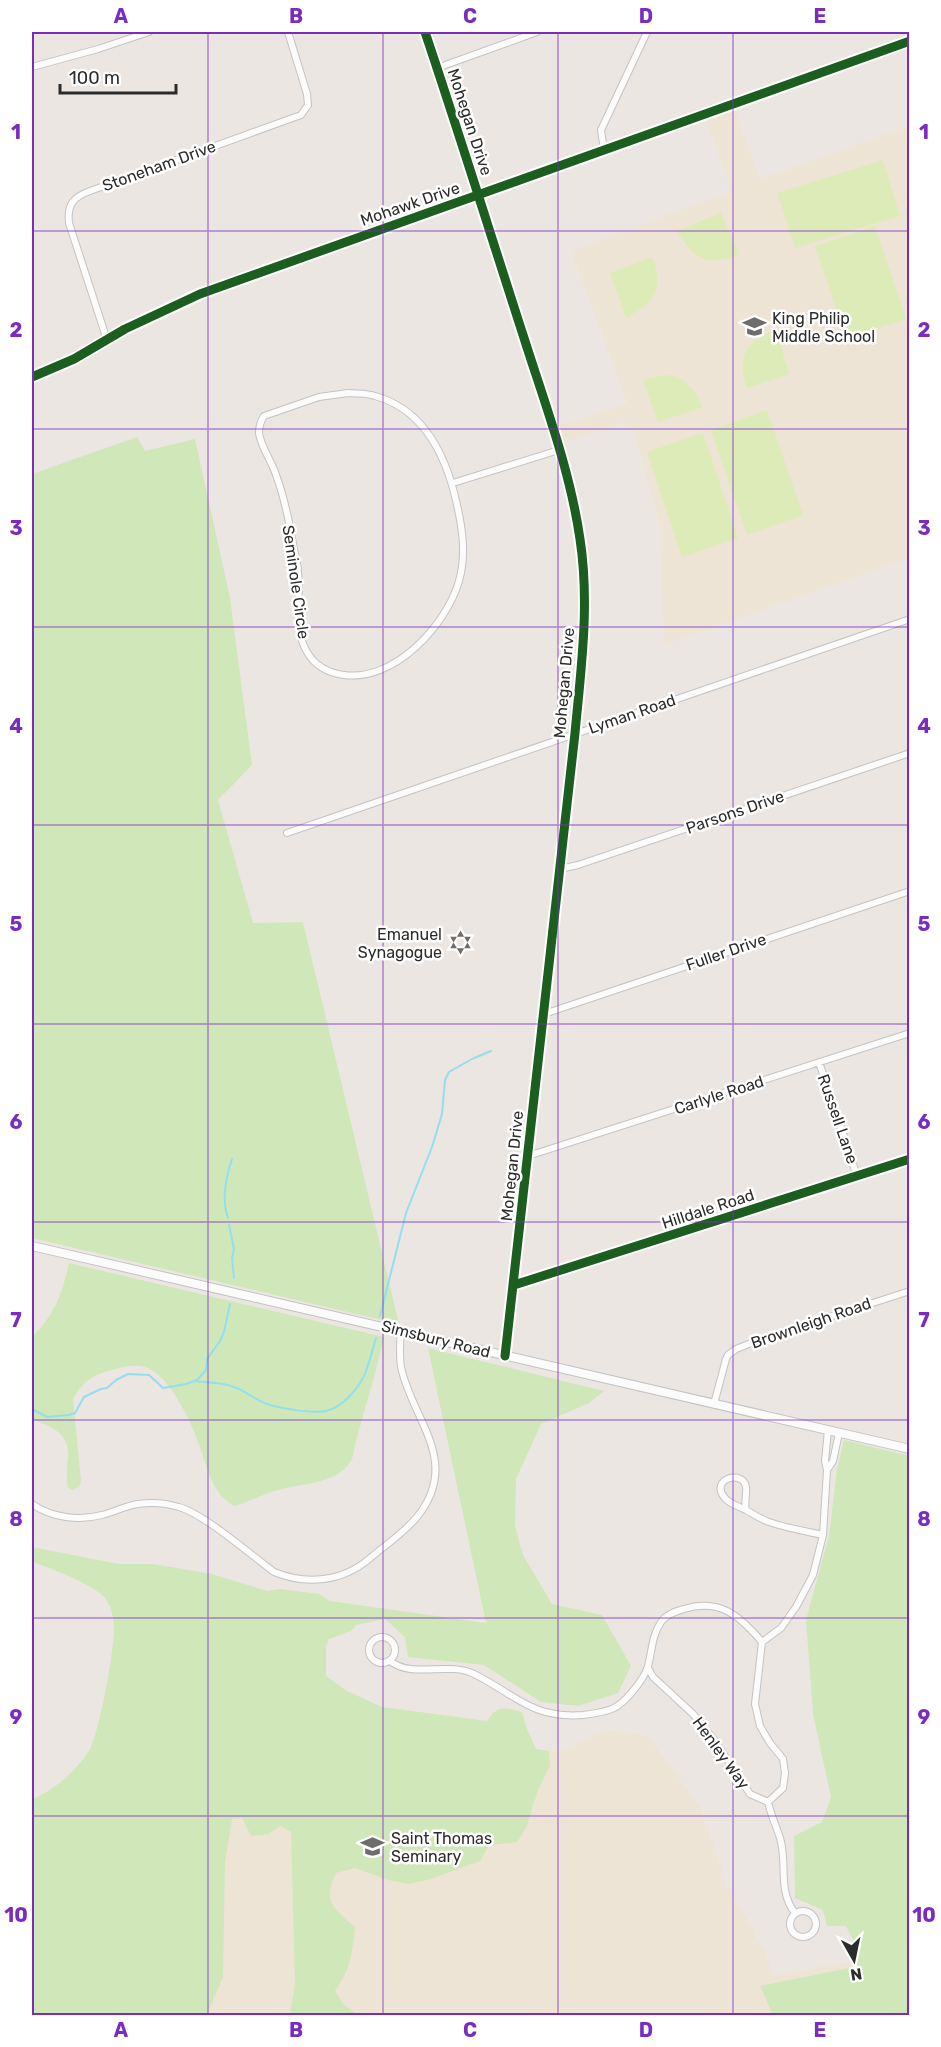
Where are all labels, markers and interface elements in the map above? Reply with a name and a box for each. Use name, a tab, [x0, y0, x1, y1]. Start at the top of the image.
text: A	[114, 4, 129, 28]
text: B	[289, 4, 303, 28]
text: C	[463, 4, 477, 28]
text: D	[639, 4, 653, 28]
text: E	[814, 4, 826, 28]
scale bar	[60, 57, 176, 95]
street label: Mohegan Drive	[444, 66, 496, 178]
text: 100 m	[69, 67, 120, 89]
text: 1	[11, 120, 21, 144]
text: 1	[919, 120, 929, 144]
street label: Stoneham Drive	[100, 137, 218, 195]
street label: Mohawk Drive	[358, 178, 462, 230]
place label: King Philip Middle School	[772, 309, 875, 346]
school or university icon: King Philip Middle School	[741, 314, 767, 340]
text: 2	[10, 318, 23, 342]
text: 2	[918, 318, 931, 342]
text: 3	[9, 516, 23, 540]
text: 3	[917, 516, 931, 540]
street label: Seminole Circle	[279, 524, 313, 640]
street label: Mohegan Drive	[550, 627, 578, 739]
street label: Lyman Road	[586, 690, 678, 738]
text: 4	[9, 714, 23, 738]
text: 4	[917, 714, 931, 738]
street label: Parsons Drive	[683, 786, 787, 838]
text: 5	[10, 912, 23, 936]
text: 5	[918, 912, 931, 936]
place label: Emanuel Synagogue	[358, 925, 442, 962]
street label: Fuller Drive	[683, 929, 769, 975]
synagogue icon: Emanuel Synagogue	[447, 930, 473, 956]
street label: Carlyle Road	[672, 1072, 766, 1118]
street label: Russell Lane	[814, 1072, 862, 1166]
text: 6	[9, 1110, 23, 1134]
street label: Mohegan Drive	[497, 1110, 527, 1222]
text: 6	[917, 1110, 931, 1134]
street label: Hilldale Road	[659, 1185, 757, 1233]
street label: Brownleigh Road	[748, 1294, 874, 1352]
text: 7	[10, 1308, 22, 1332]
text: 7	[918, 1308, 930, 1332]
street label: Simsbury Road	[380, 1316, 492, 1362]
text: 8	[9, 1507, 23, 1531]
text: 8	[917, 1507, 931, 1531]
text: 9	[10, 1705, 23, 1729]
text: 9	[918, 1705, 931, 1729]
street label: Henley Way	[688, 1713, 754, 1793]
place label: Saint Thomas Seminary	[391, 1829, 492, 1866]
school or university icon: Saint Thomas Seminary	[360, 1834, 386, 1860]
text: 10	[4, 1903, 28, 1927]
text: 10	[912, 1903, 936, 1927]
north arrow	[824, 1930, 884, 1990]
text: N	[849, 1964, 863, 1985]
text: A	[114, 2018, 129, 2042]
text: B	[289, 2018, 303, 2042]
text: C	[463, 2018, 477, 2042]
text: D	[639, 2018, 653, 2042]
text: E	[814, 2018, 826, 2042]

